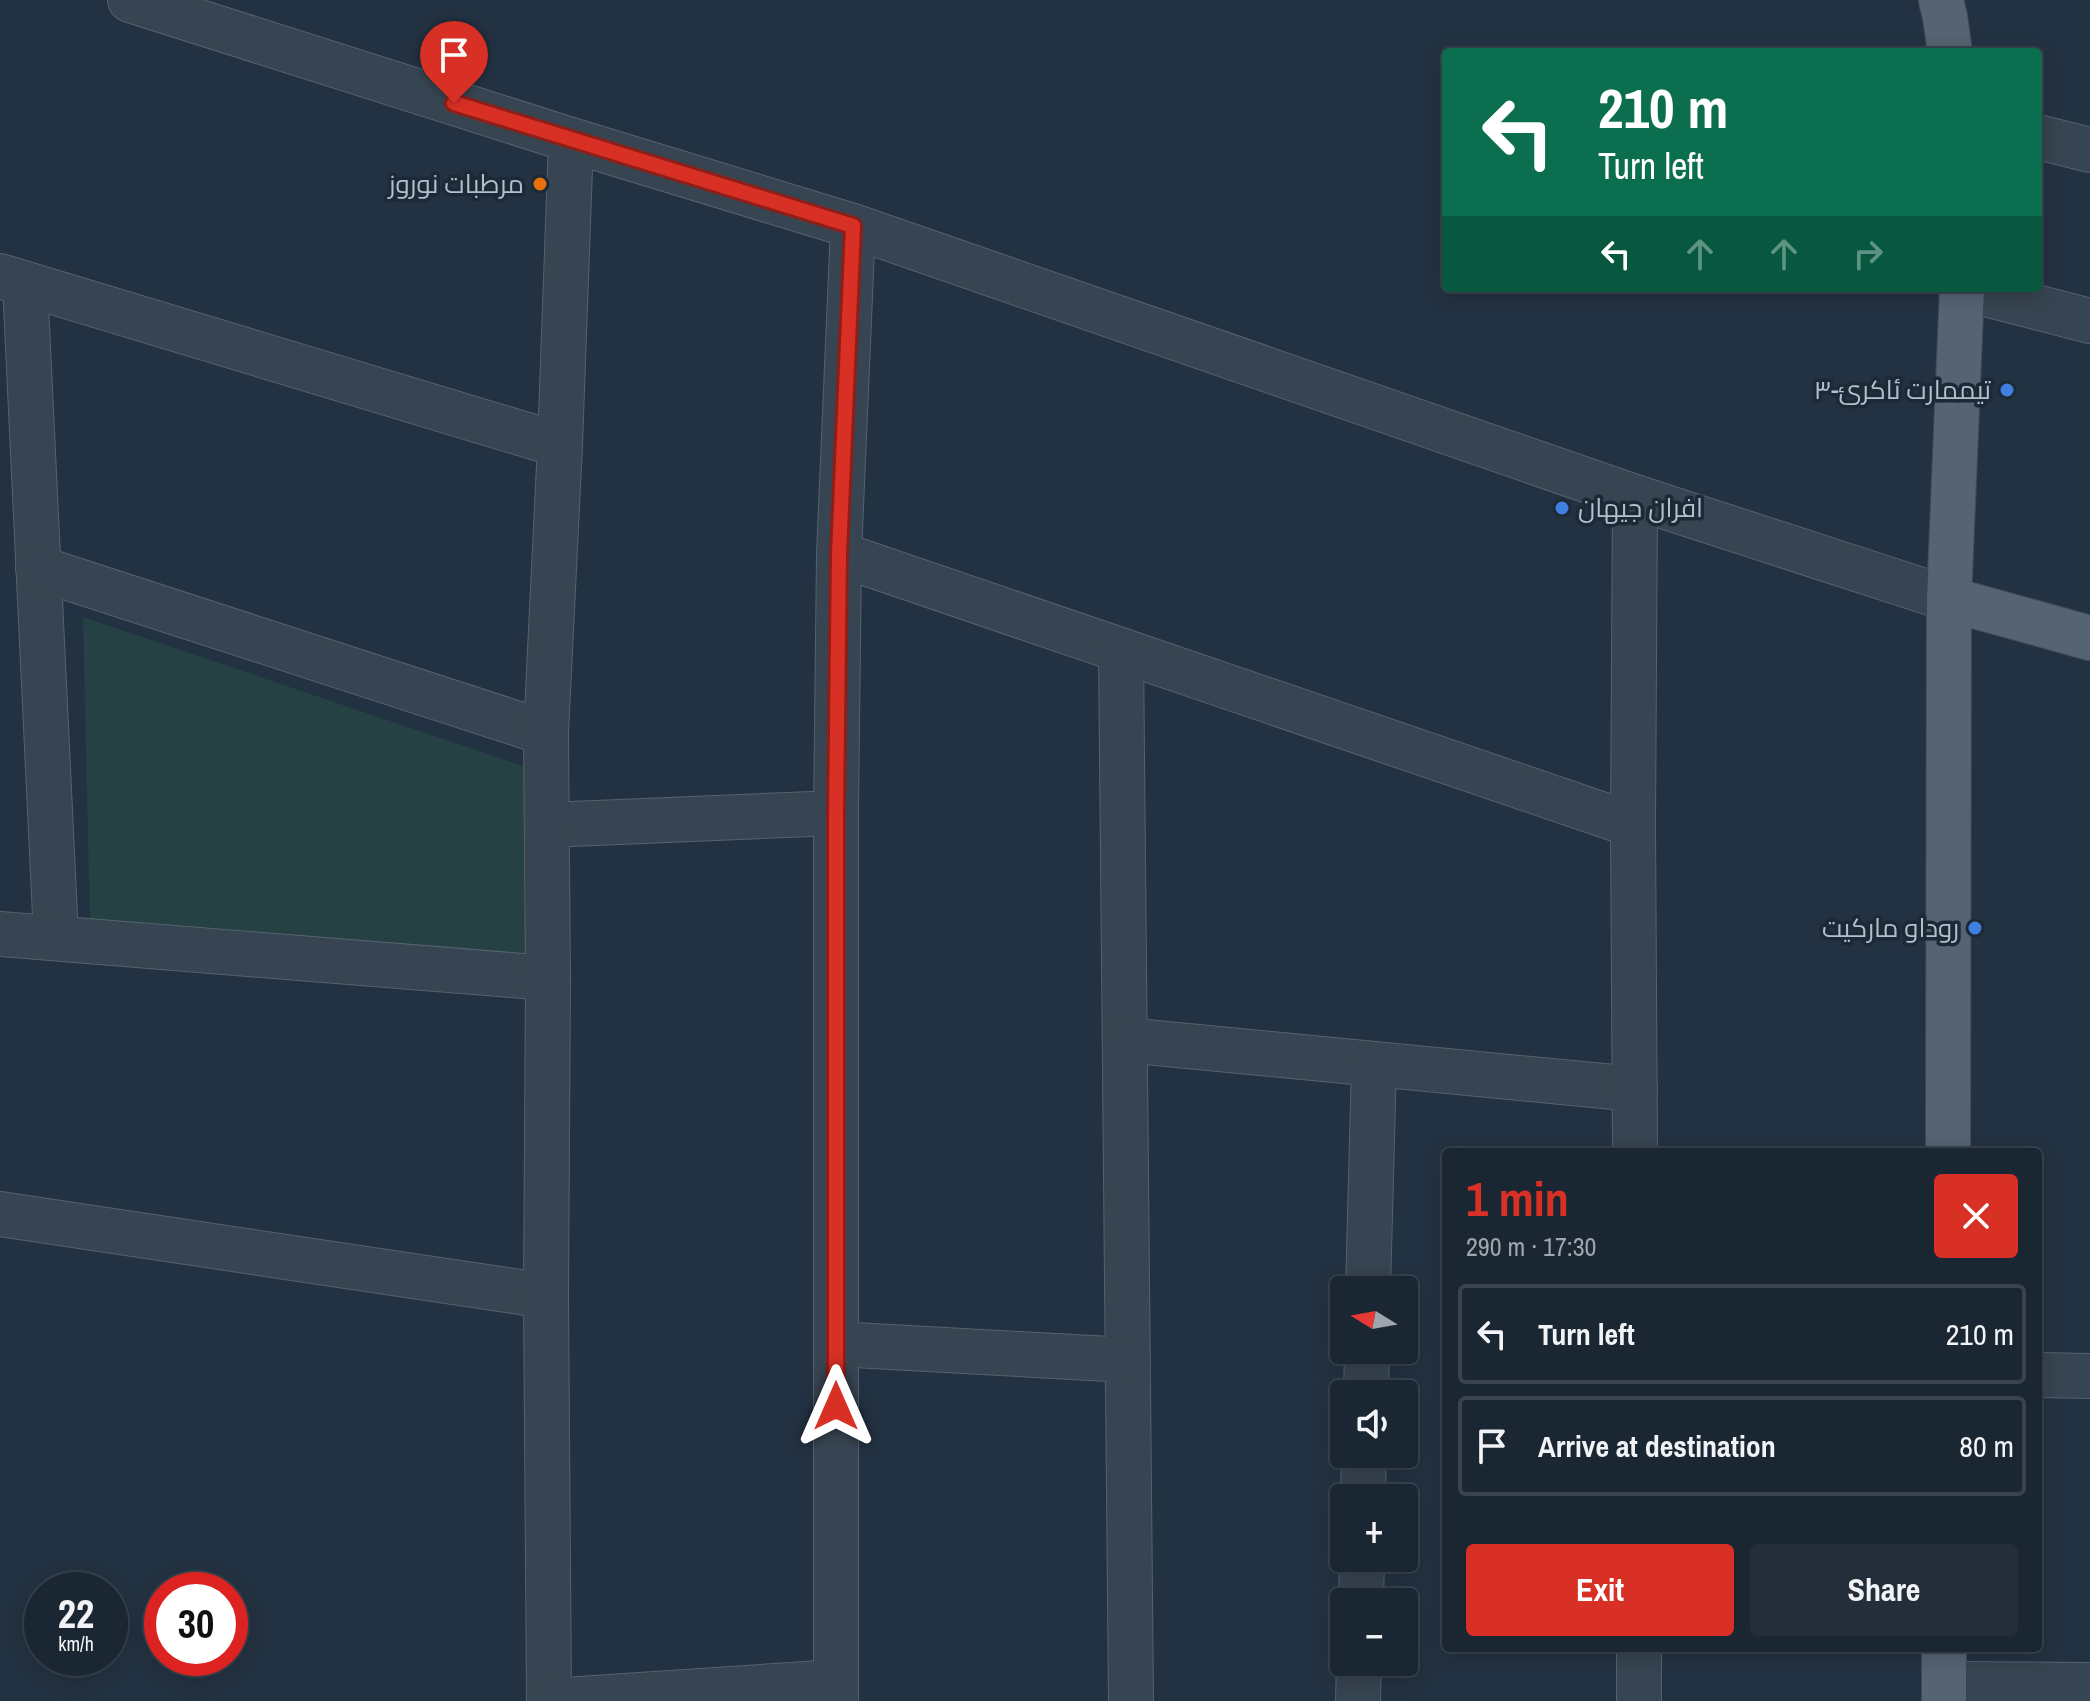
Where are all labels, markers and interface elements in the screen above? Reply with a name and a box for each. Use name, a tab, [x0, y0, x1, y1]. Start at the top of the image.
pin	[420, 21, 488, 103]
icon: arrive	[432, 33, 476, 77]
text: 210 m	[1598, 70, 1728, 145]
icon: left	[1466, 80, 1570, 184]
text: Turn left	[1598, 142, 1704, 190]
place label: مرطبات نوروز	[387, 166, 524, 201]
marker: مرطبات نوروز	[531, 175, 549, 193]
icon: left	[1594, 232, 1638, 276]
icon: ahead	[1678, 232, 1722, 276]
icon: ahead	[1762, 232, 1806, 276]
icon: right	[1846, 232, 1890, 276]
place label: تيممارت ئاكرئ-٣	[1814, 372, 1991, 407]
marker: تيممارت ئاكرئ-٣	[1998, 381, 2016, 399]
place label: افران جيهان	[1578, 490, 1703, 525]
marker: افران جيهان	[1553, 499, 1571, 517]
place label: روداو ماركيت	[1822, 910, 1959, 945]
marker: روداو ماركيت	[1966, 919, 1984, 937]
text: 1 min	[1466, 1166, 1569, 1231]
button: close	[1934, 1174, 2018, 1258]
text: 290 m · 17:30	[1466, 1229, 1596, 1264]
north arrow	[1330, 1276, 1418, 1364]
map controls	[1330, 1276, 1418, 1676]
icon: left	[1470, 1312, 1514, 1356]
text: Turn left	[1538, 1314, 1635, 1354]
text: 210 m	[1946, 1314, 2014, 1354]
position arrow	[794, 1364, 878, 1448]
button: sound	[1330, 1380, 1418, 1468]
icon: arrive	[1470, 1424, 1514, 1468]
text: Arrive at destination	[1538, 1426, 1776, 1466]
text: 80 m	[1959, 1426, 2014, 1466]
button: +	[1330, 1484, 1418, 1572]
button: Exit	[1466, 1544, 1734, 1636]
button: Share	[1750, 1544, 2018, 1636]
speed limit sign: 30	[144, 1572, 248, 1676]
text: 22	[58, 1587, 94, 1640]
button: −	[1330, 1588, 1418, 1676]
text: km/h	[58, 1630, 94, 1657]

